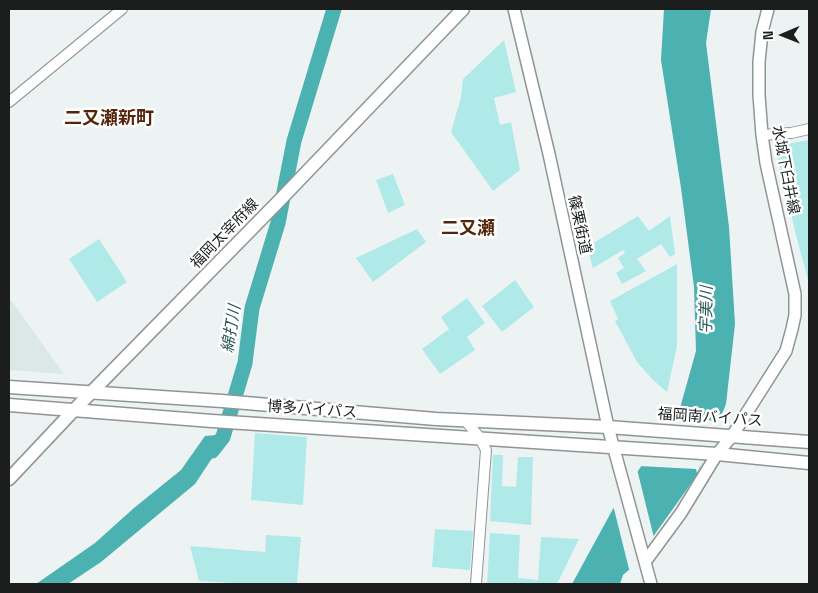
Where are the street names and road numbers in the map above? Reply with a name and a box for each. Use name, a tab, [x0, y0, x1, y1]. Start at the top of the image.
street label: 水城下臼井線	[768, 124, 802, 216]
street label: 篠栗街道	[564, 194, 594, 256]
street label: 福岡太宰府線	[187, 195, 263, 273]
street label: 博多バイパス	[266, 398, 358, 422]
street label: 福岡南バイパス	[657, 405, 763, 431]

